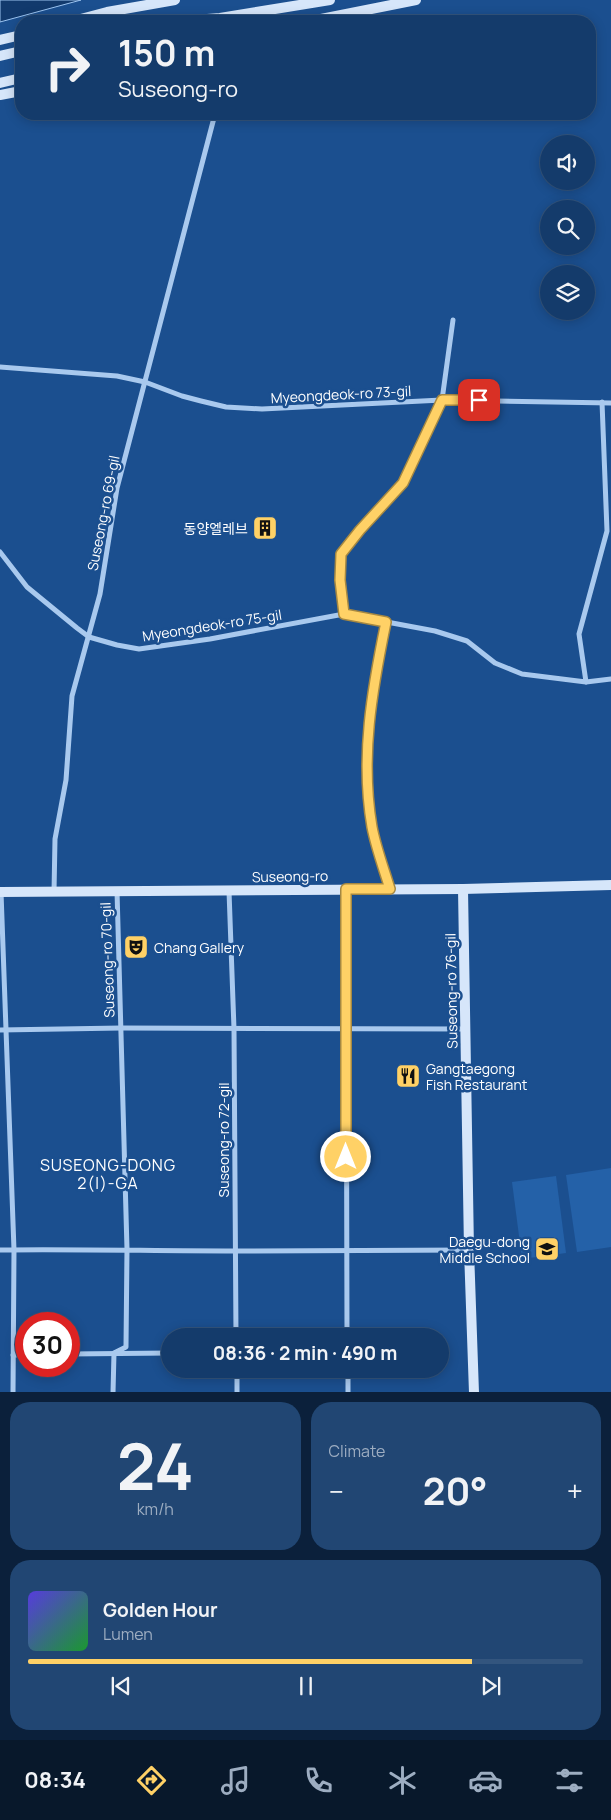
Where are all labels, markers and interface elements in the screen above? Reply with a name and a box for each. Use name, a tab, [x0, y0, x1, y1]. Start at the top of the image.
text: 150 m	[118, 29, 215, 77]
icon: right	[35, 35, 100, 100]
text: Suseong-ro	[118, 74, 238, 104]
map controls	[540, 135, 595, 320]
button: sound	[540, 135, 595, 190]
button: search	[540, 200, 595, 255]
button: layers	[540, 265, 595, 320]
pin	[458, 379, 500, 421]
street label: Myeongdeok-ro 73-gil	[270, 381, 412, 407]
icon: arrive	[465, 386, 493, 414]
street label: Suseong-ro 69-gil	[82, 454, 124, 572]
building icon: 동양엘레브	[252, 515, 278, 541]
place label: 동양엘레브	[184, 519, 248, 538]
street label: Myeongdeok-ro 75-gil	[141, 605, 283, 645]
street label: Suseong-ro	[252, 866, 328, 886]
street label: Suseong-ro 70-gil	[95, 902, 119, 1018]
street label: Suseong-ro 76-gil	[440, 933, 462, 1049]
theatre icon: Chang Gallery	[123, 934, 149, 960]
place label: Chang Gallery	[154, 938, 245, 957]
place label: Gangtaegong Fish Restaurant	[426, 1059, 528, 1094]
restaurant icon: Gangtaegong Fish Restaurant	[395, 1063, 421, 1089]
street label: Suseong-ro 72-gil	[214, 1083, 233, 1197]
position arrow	[319, 1130, 371, 1182]
district label: SUSEONG-DONG 2(I)-GA	[40, 1154, 176, 1194]
place label: Daegu-dong Middle School	[440, 1232, 530, 1267]
school or university icon: Daegu-dong Middle School	[534, 1236, 560, 1262]
speed limit sign: 30	[15, 1312, 80, 1377]
text: 08:36 · 2 min · 490 m	[213, 1340, 397, 1366]
text: 24	[117, 1421, 194, 1510]
text: Climate	[329, 1440, 385, 1462]
text: 20°	[423, 1464, 488, 1516]
text: −	[329, 1472, 344, 1510]
text: +	[567, 1472, 583, 1510]
text: km/h	[137, 1498, 174, 1520]
text: Golden Hour	[103, 1597, 217, 1623]
text: Lumen	[103, 1623, 153, 1645]
icon: previous	[107, 1672, 135, 1700]
icon: pause	[292, 1672, 320, 1700]
icon: next	[477, 1672, 505, 1700]
icon: directions	[134, 1763, 169, 1798]
icon: music	[218, 1763, 253, 1798]
icon: phone	[301, 1763, 336, 1798]
icon: climate	[385, 1763, 420, 1798]
icon: car	[468, 1763, 503, 1798]
icon: filters	[552, 1763, 587, 1798]
text: 08:34	[24, 1765, 86, 1795]

